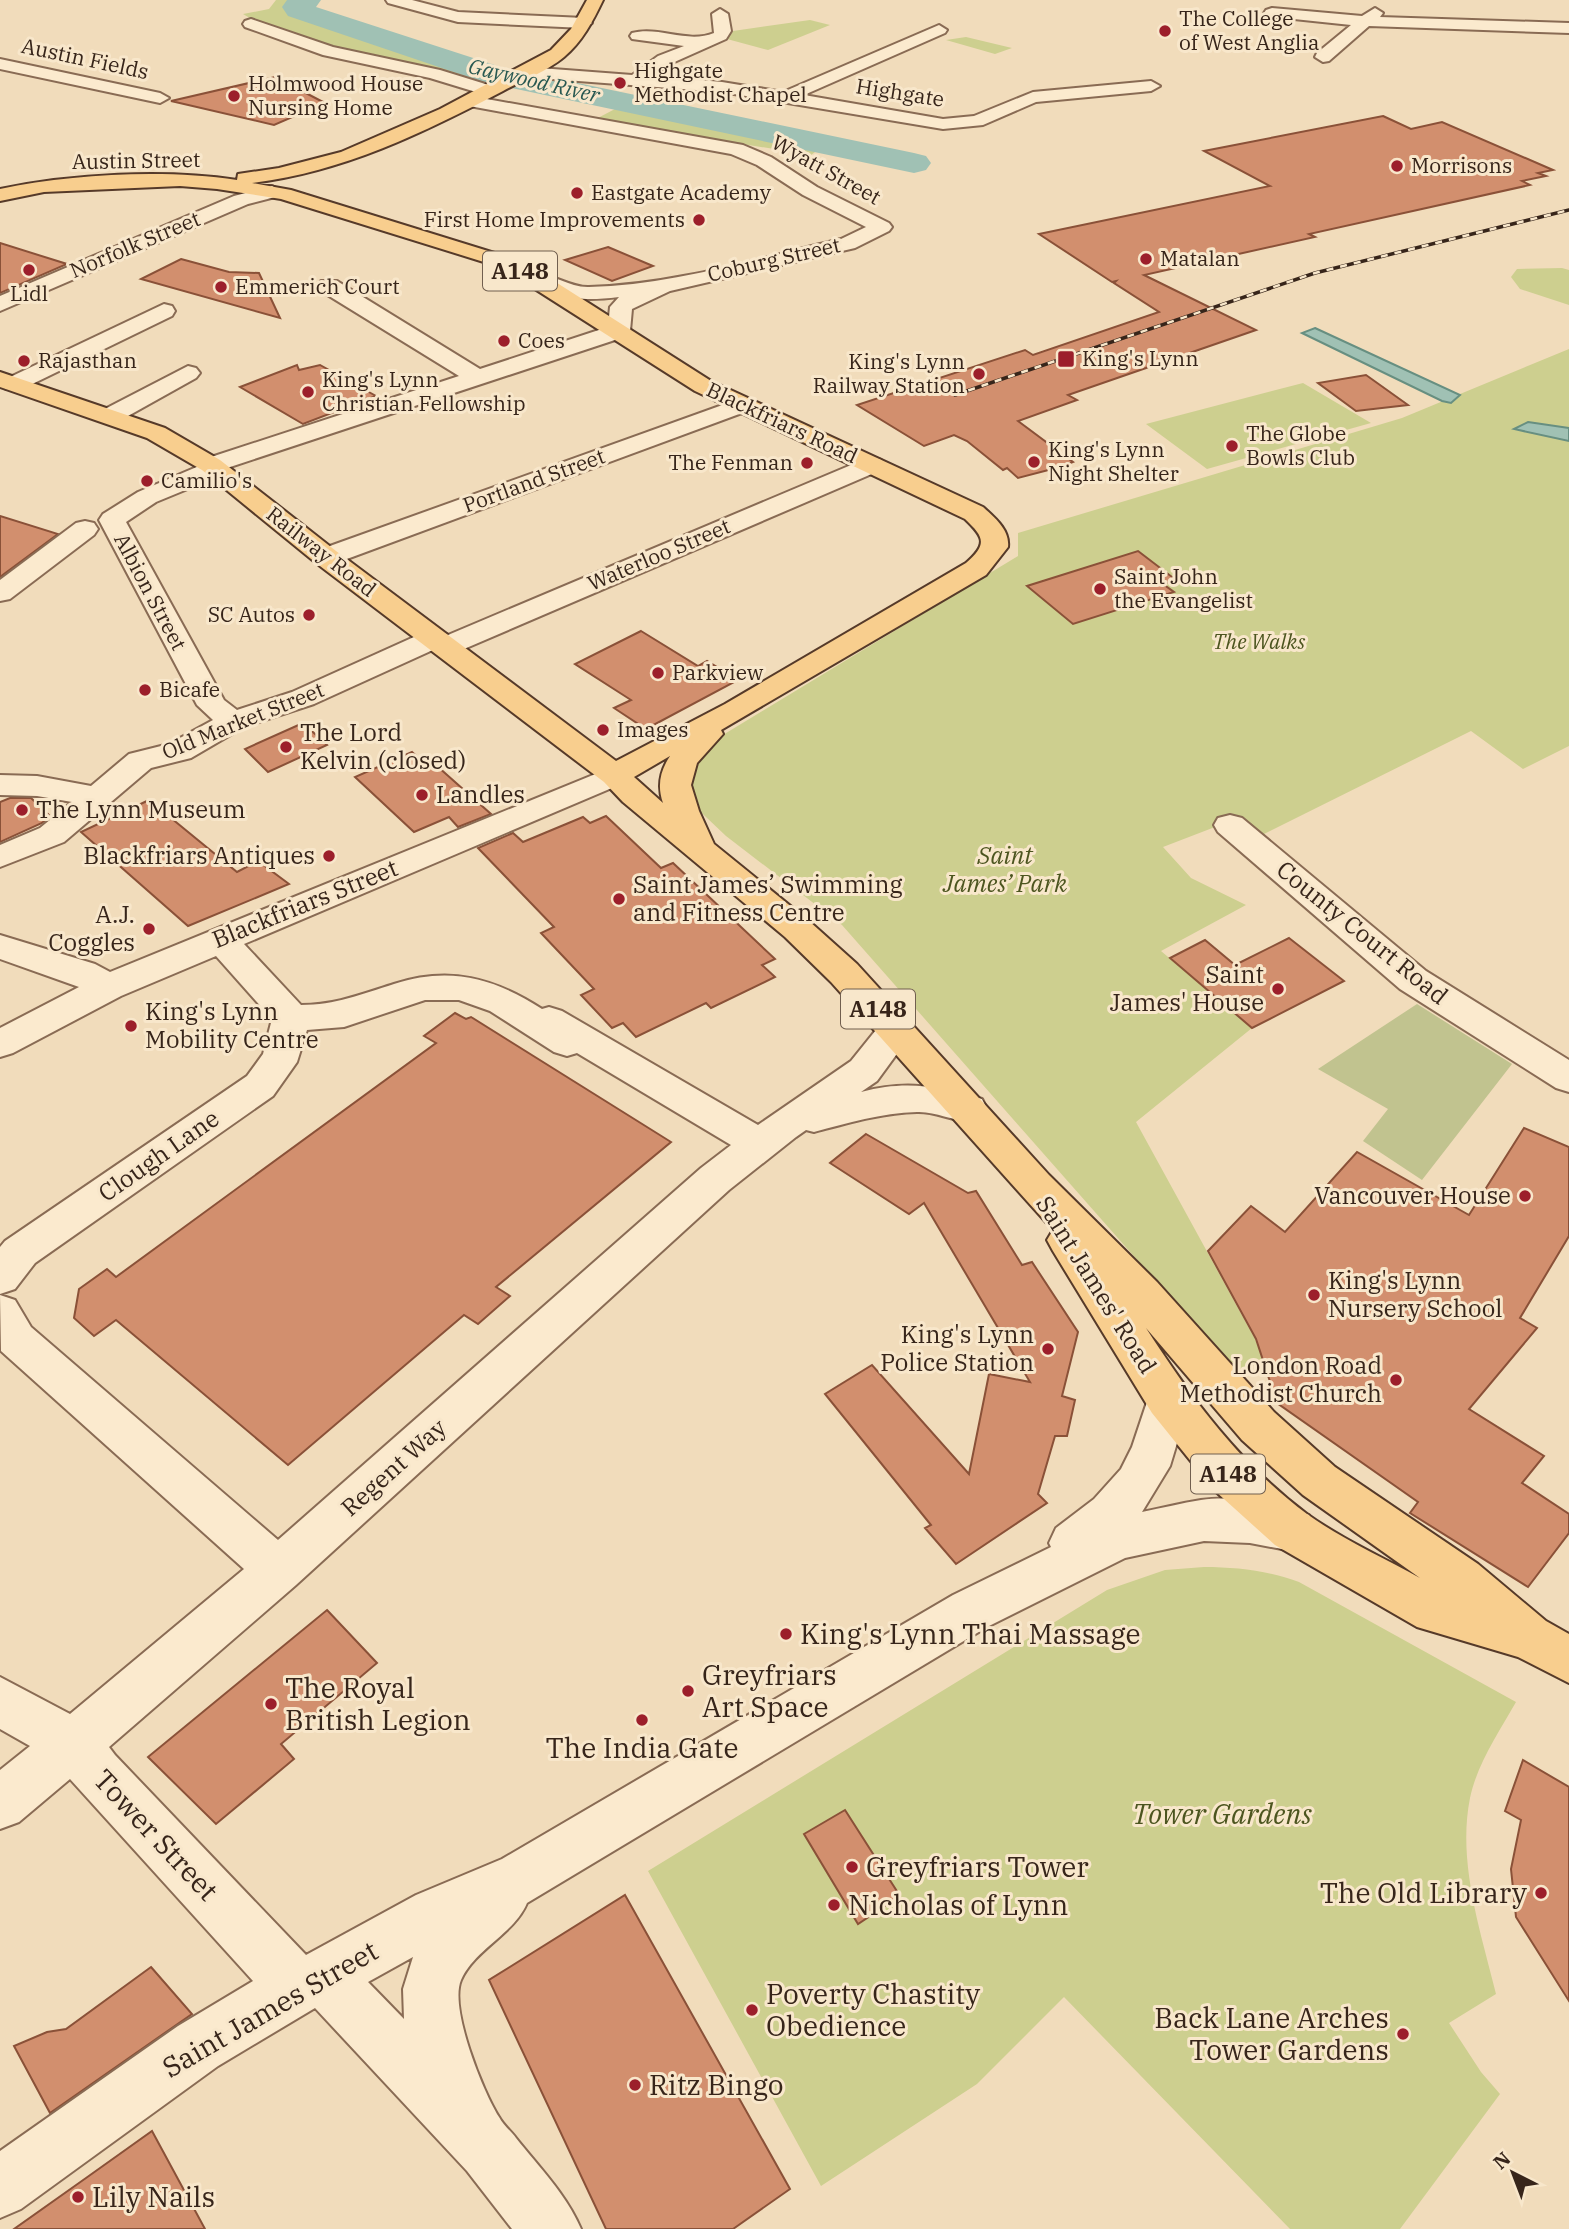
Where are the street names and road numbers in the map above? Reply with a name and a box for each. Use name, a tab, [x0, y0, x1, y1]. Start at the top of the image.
street label: Austin Fields	[19, 31, 151, 85]
street label: Highgate	[854, 71, 946, 113]
street label: Wyatt Street	[767, 128, 886, 211]
street label: Austin Street	[72, 145, 200, 175]
street label: Norfolk Street	[65, 204, 204, 284]
street label: Coburg Street	[705, 230, 843, 288]
road number: A148	[483, 252, 557, 290]
street label: Blackfriars Road	[702, 375, 863, 470]
street label: Portland Street	[459, 441, 609, 519]
street label: Railway Road	[261, 500, 382, 603]
street label: Waterloo Street	[583, 511, 734, 597]
street label: Albion Street	[108, 528, 193, 655]
street label: Old Market Street	[157, 675, 328, 765]
street label: Blackfriars Street	[207, 851, 402, 955]
street label: County Court Road	[1270, 853, 1455, 1011]
road number: A148	[841, 990, 915, 1028]
street label: Clough Lane	[92, 1102, 225, 1209]
street label: Saint James' Road	[1029, 1190, 1164, 1379]
street label: Regent Way	[334, 1411, 453, 1523]
road number: A148	[1191, 1455, 1265, 1494]
street label: Tower Street	[86, 1761, 227, 1908]
street label: Saint James Street	[155, 1932, 384, 2085]

